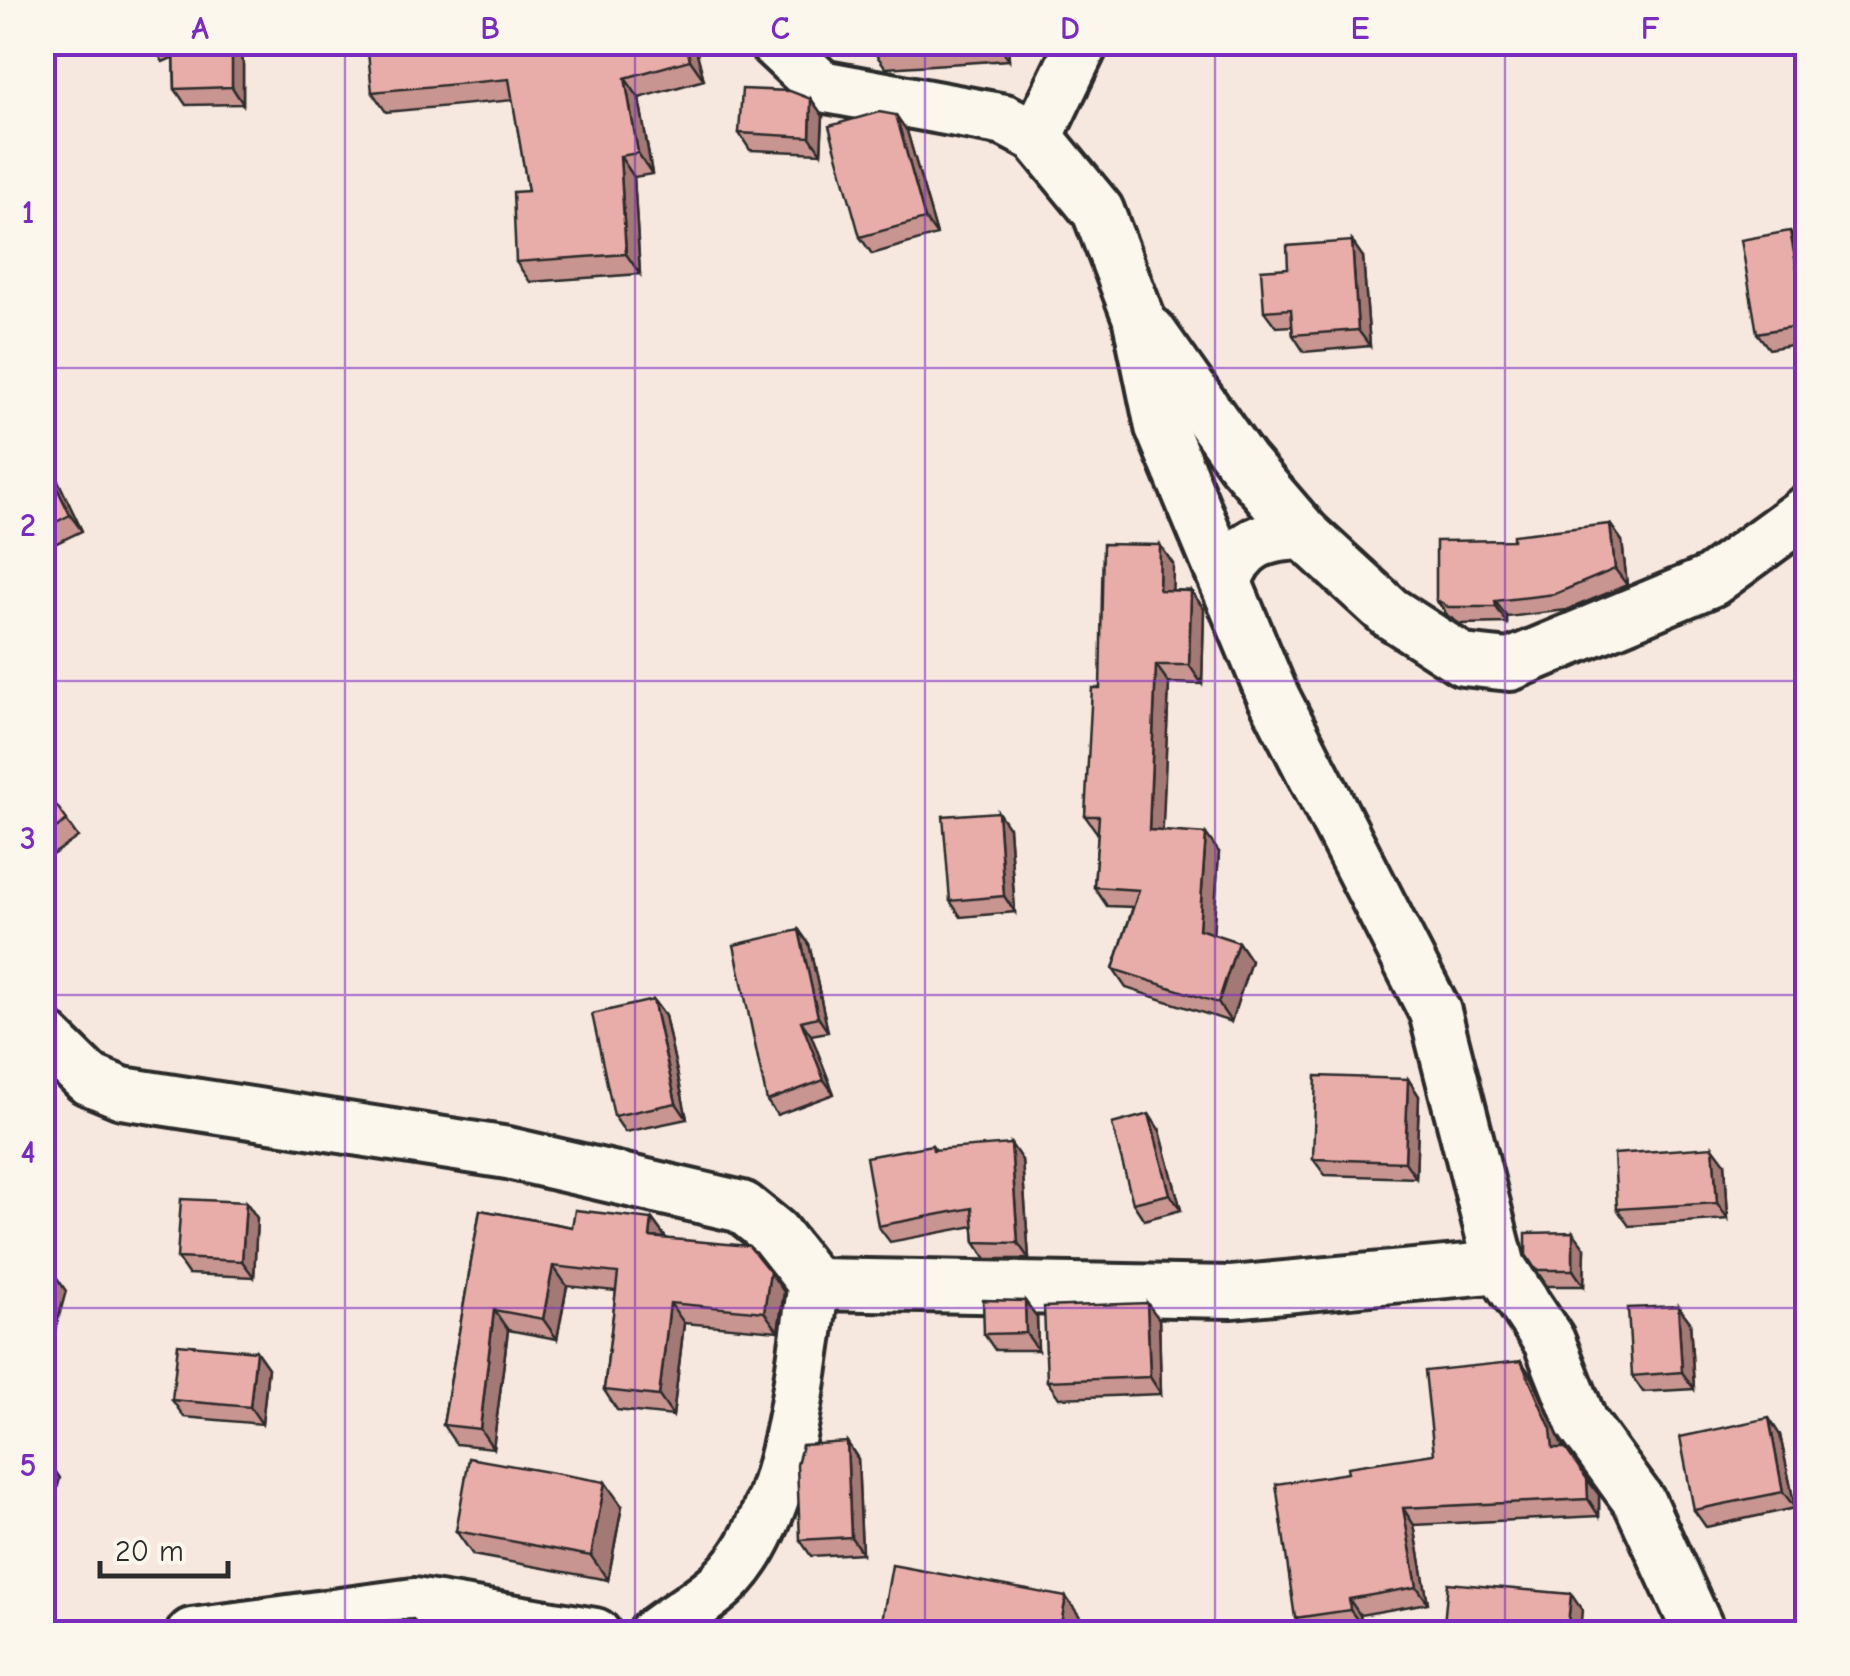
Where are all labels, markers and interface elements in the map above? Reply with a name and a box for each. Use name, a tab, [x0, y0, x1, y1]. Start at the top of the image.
text: A	[191, 10, 209, 47]
text: B	[480, 10, 500, 47]
text: C	[770, 10, 790, 47]
text: D	[1060, 10, 1080, 47]
text: E	[1351, 10, 1370, 47]
text: F	[1641, 10, 1660, 47]
text: 1	[22, 194, 34, 231]
text: 2	[20, 507, 36, 544]
text: 3	[20, 820, 36, 857]
text: 4	[20, 1134, 36, 1171]
text: 5	[20, 1447, 37, 1484]
scale bar	[100, 1516, 228, 1578]
text: 20 m	[115, 1534, 184, 1569]

